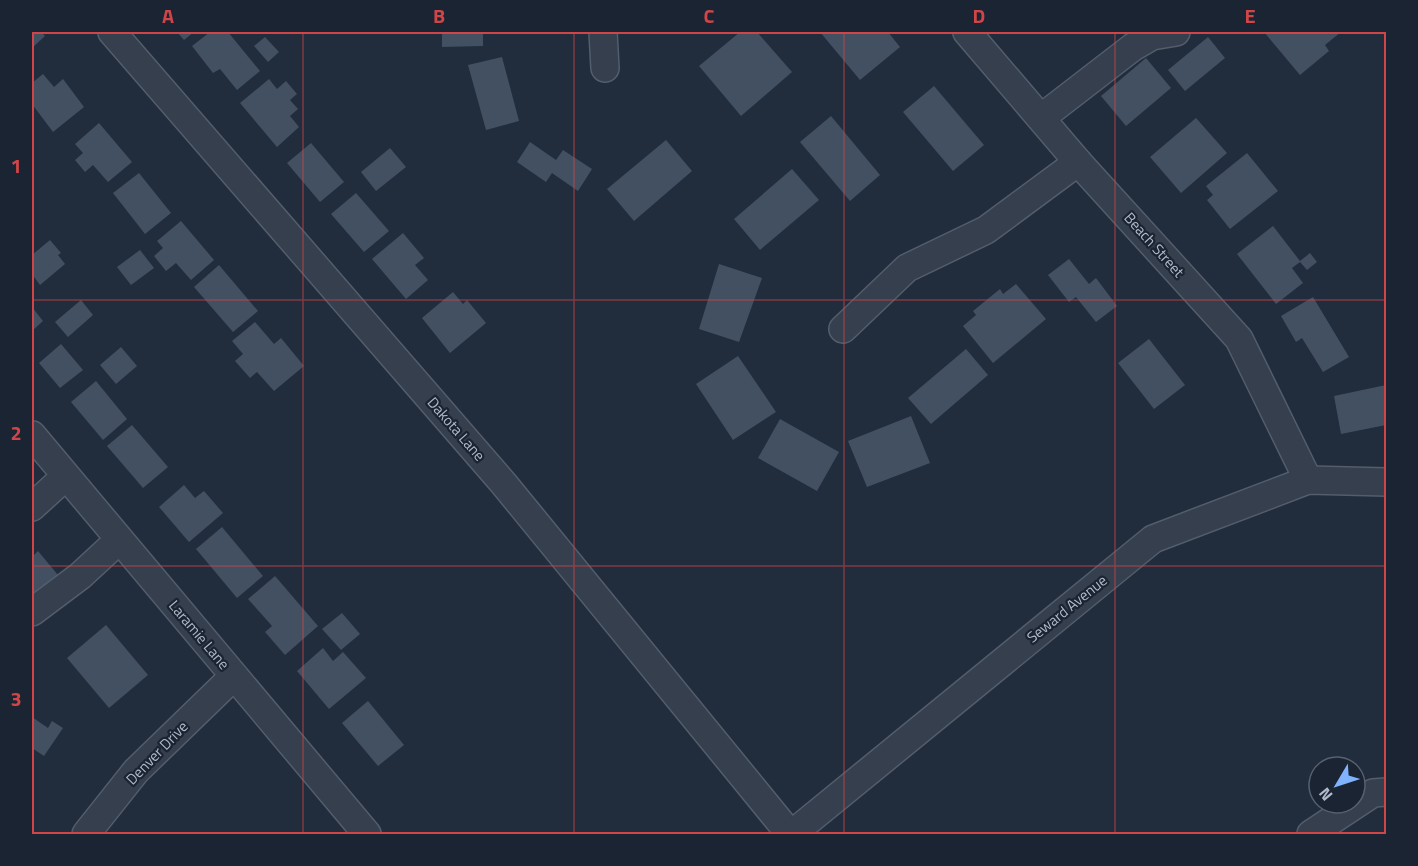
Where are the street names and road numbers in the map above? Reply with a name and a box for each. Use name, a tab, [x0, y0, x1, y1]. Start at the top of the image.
street label: Beach Street	[1119, 207, 1190, 283]
street label: Dakota Lane	[422, 392, 491, 466]
street label: Seward Avenue	[1022, 569, 1112, 648]
street label: Laramie Lane	[163, 595, 235, 674]
street label: Denver Drive	[120, 715, 193, 790]

